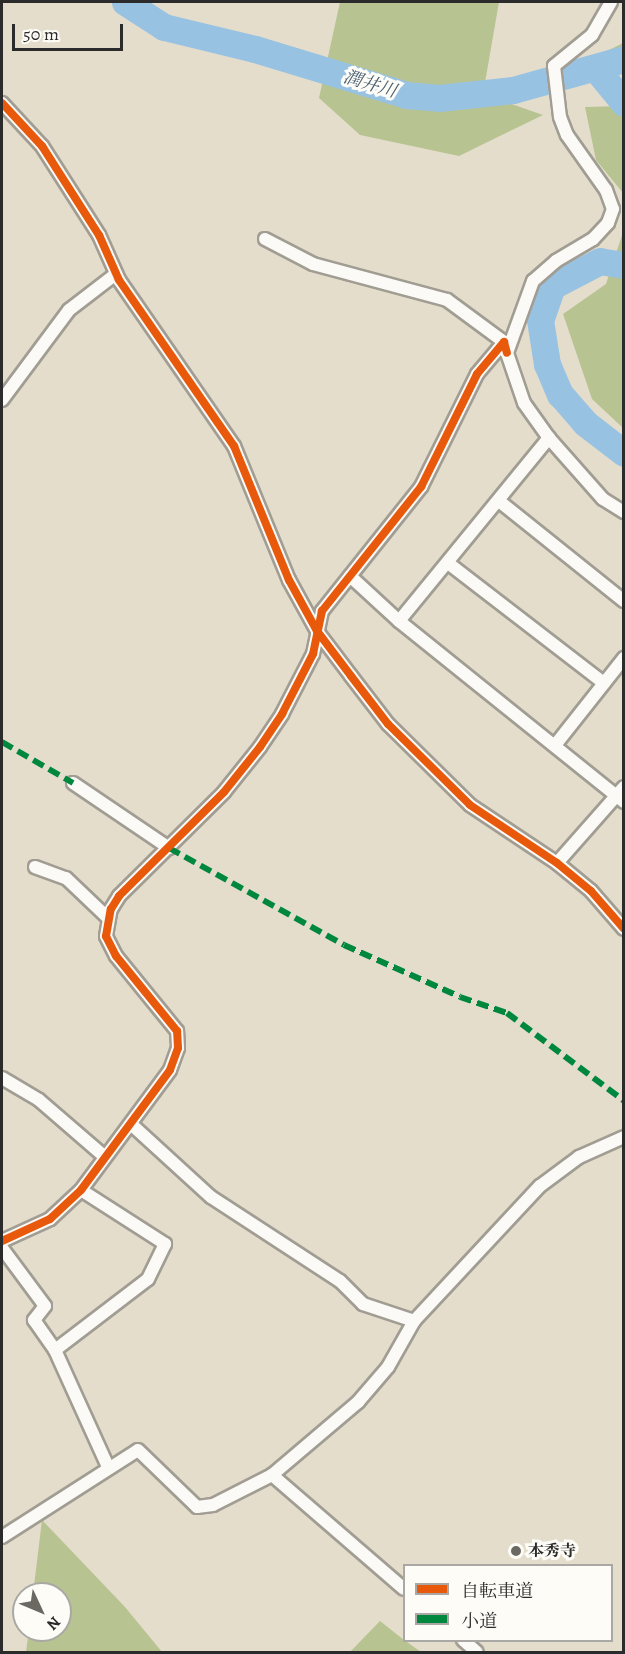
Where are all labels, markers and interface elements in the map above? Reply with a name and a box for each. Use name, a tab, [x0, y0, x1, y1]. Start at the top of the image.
scale bar	[15, 12, 126, 50]
text: 50 m	[23, 22, 59, 46]
water label: 潤井川	[341, 66, 399, 102]
place label: 本秀寺	[528, 1541, 576, 1561]
marker: 本秀寺	[509, 1544, 523, 1558]
legend	[403, 1564, 613, 1642]
text: 自転車道	[461, 1579, 533, 1603]
north arrow	[12, 1582, 72, 1642]
text: 小道	[461, 1609, 497, 1633]
text: N	[42, 1611, 65, 1635]

